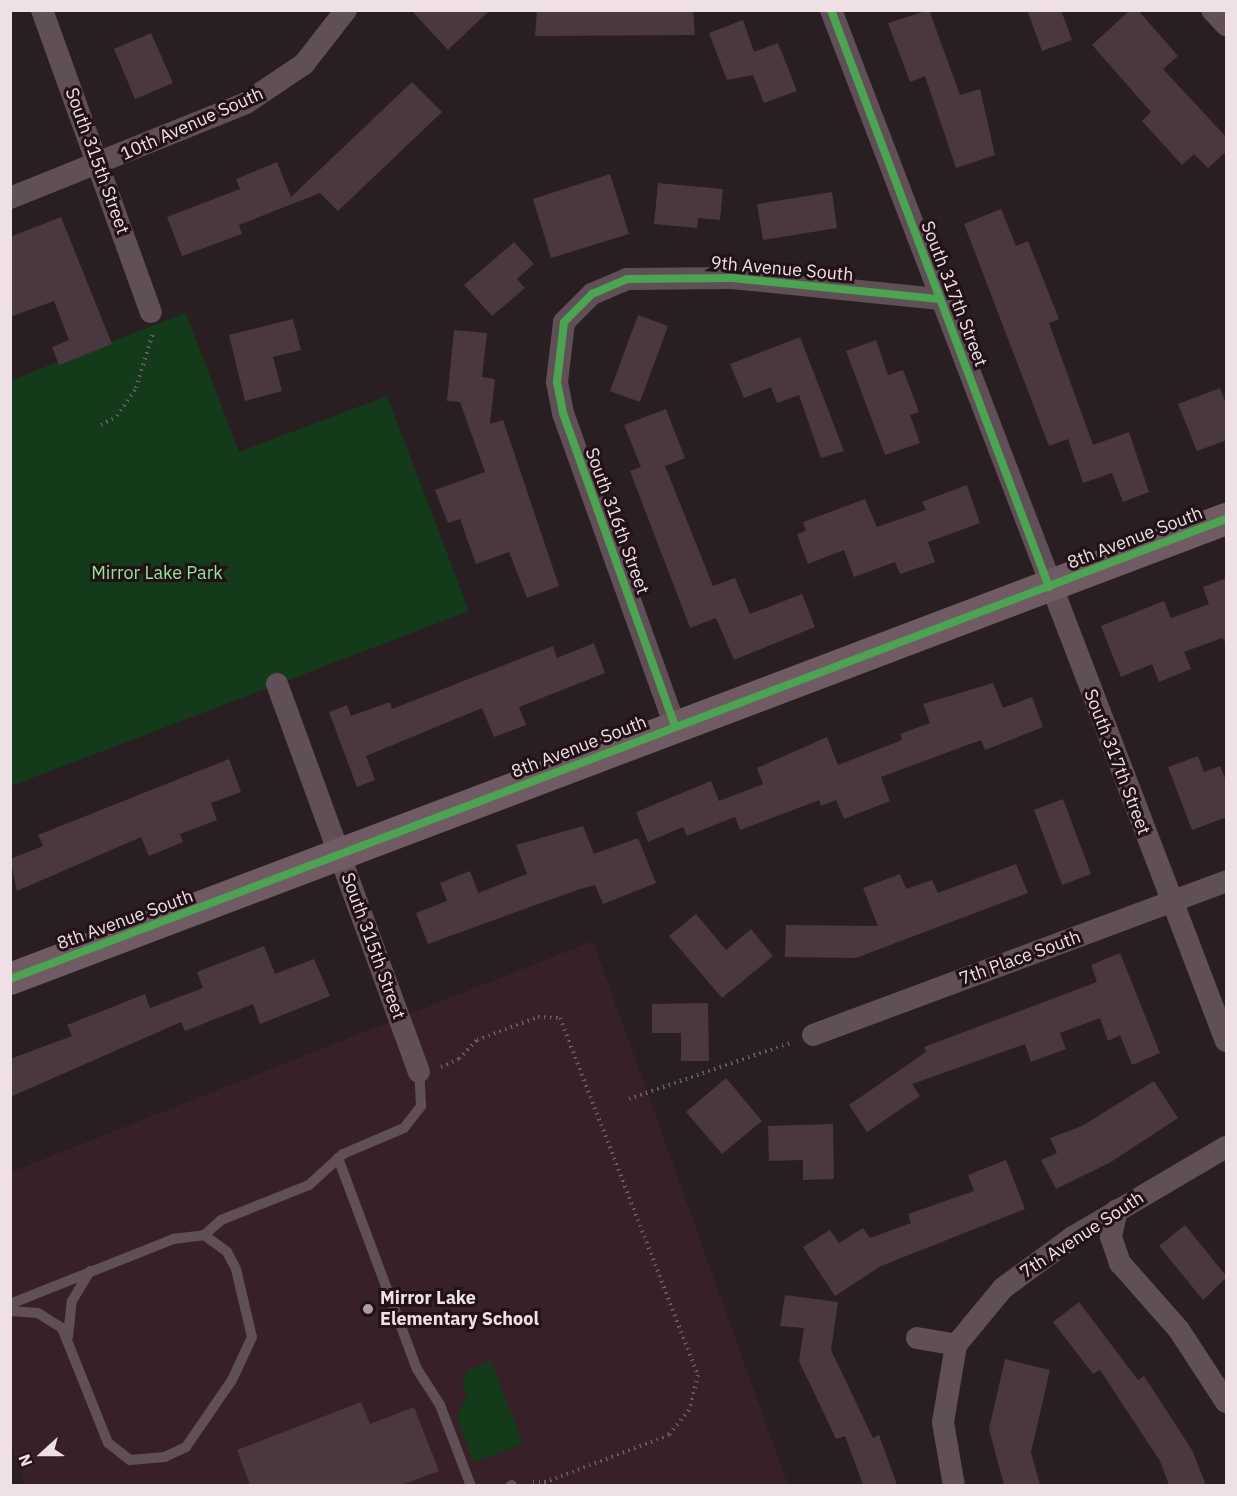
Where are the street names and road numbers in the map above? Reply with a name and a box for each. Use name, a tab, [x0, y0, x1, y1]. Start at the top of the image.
street label: 10th Avenue South	[117, 83, 267, 165]
street label: South 315th Street	[60, 85, 134, 237]
street label: South 317th Street	[916, 218, 992, 370]
street label: 9th Avenue South	[710, 252, 854, 286]
street label: South 316th Street	[580, 445, 654, 597]
street label: 8th Avenue South	[1064, 502, 1206, 574]
street label: South 317th Street	[1079, 686, 1155, 838]
street label: 8th Avenue South	[508, 711, 650, 783]
street label: South 315th Street	[336, 870, 410, 1022]
street label: 8th Avenue South	[54, 885, 196, 955]
street label: 7th Place South	[956, 926, 1084, 990]
street label: 7th Avenue South	[1016, 1187, 1148, 1283]

